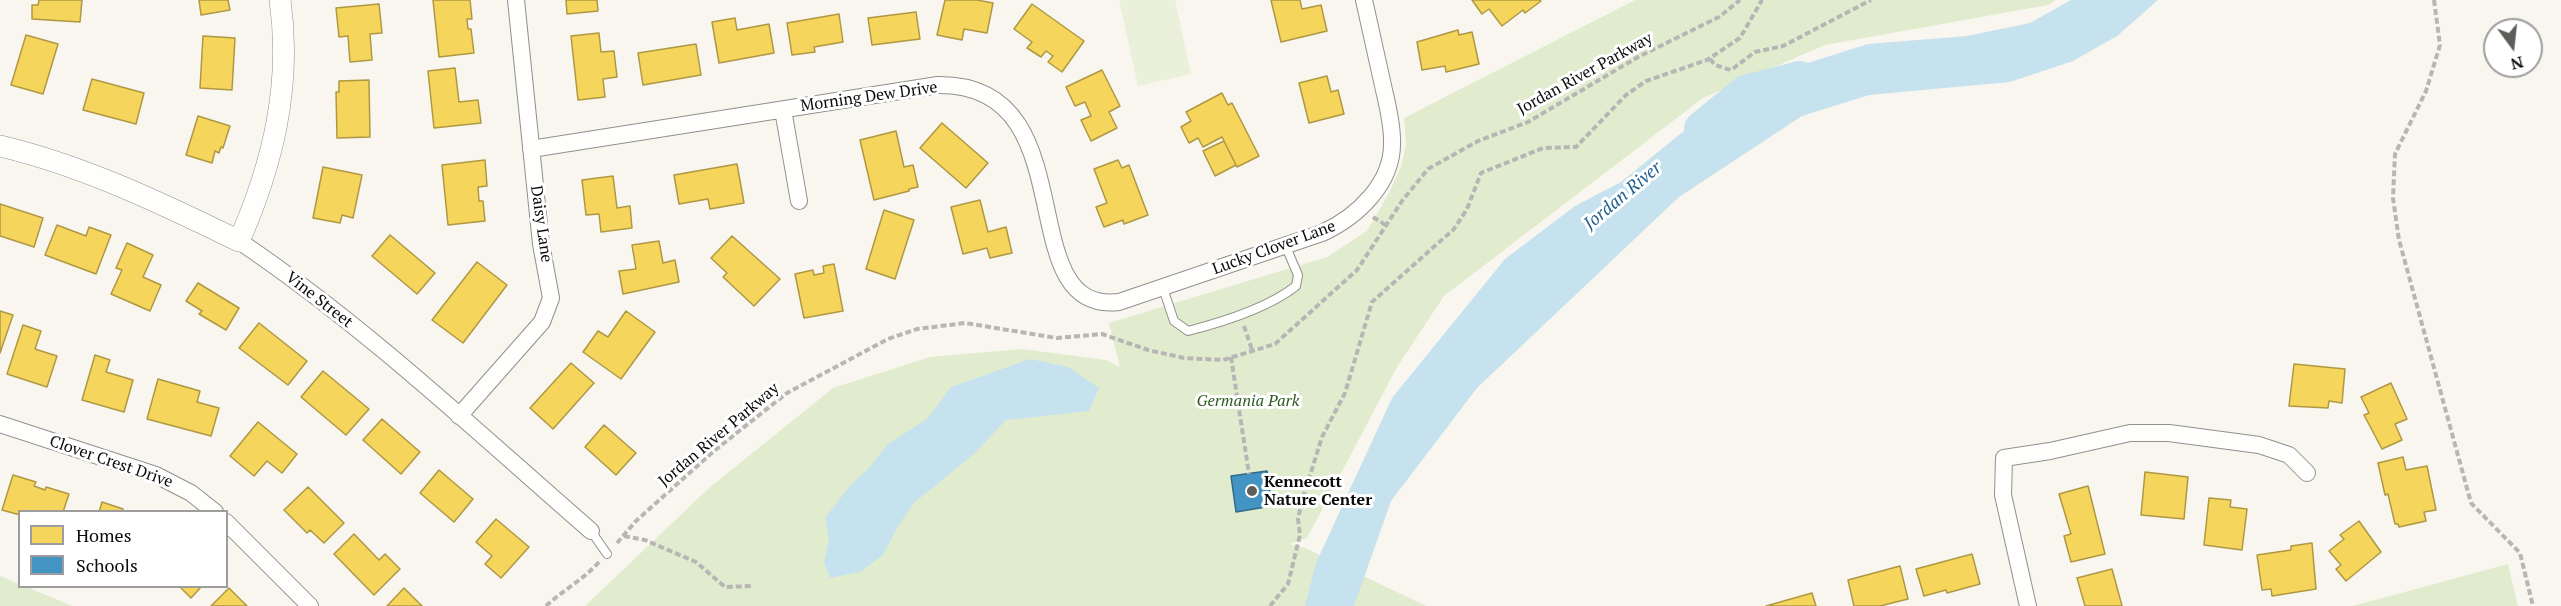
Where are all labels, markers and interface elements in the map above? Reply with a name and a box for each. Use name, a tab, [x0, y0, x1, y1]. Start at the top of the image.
north arrow	[2483, 18, 2543, 78]
street label: Jordan River Parkway	[1514, 29, 1656, 119]
text: N	[2508, 51, 2526, 76]
street label: Morning Dew Drive	[799, 78, 939, 116]
water label: Jordan River	[1580, 157, 1666, 235]
street label: Daisy Lane	[526, 184, 556, 264]
street label: Lucky Clover Lane	[1210, 217, 1338, 279]
street label: Vine Street	[282, 268, 356, 332]
street label: Jordan River Parkway	[655, 379, 783, 491]
park label: Germania Park	[1197, 391, 1299, 411]
street label: Clover Crest Drive	[47, 432, 175, 492]
place label: Kennecott Nature Center	[1264, 472, 1372, 510]
marker: Kennecott Nature Center	[1245, 484, 1259, 498]
legend	[18, 510, 228, 588]
text: Homes	[76, 523, 131, 547]
text: Schools	[76, 553, 138, 577]

